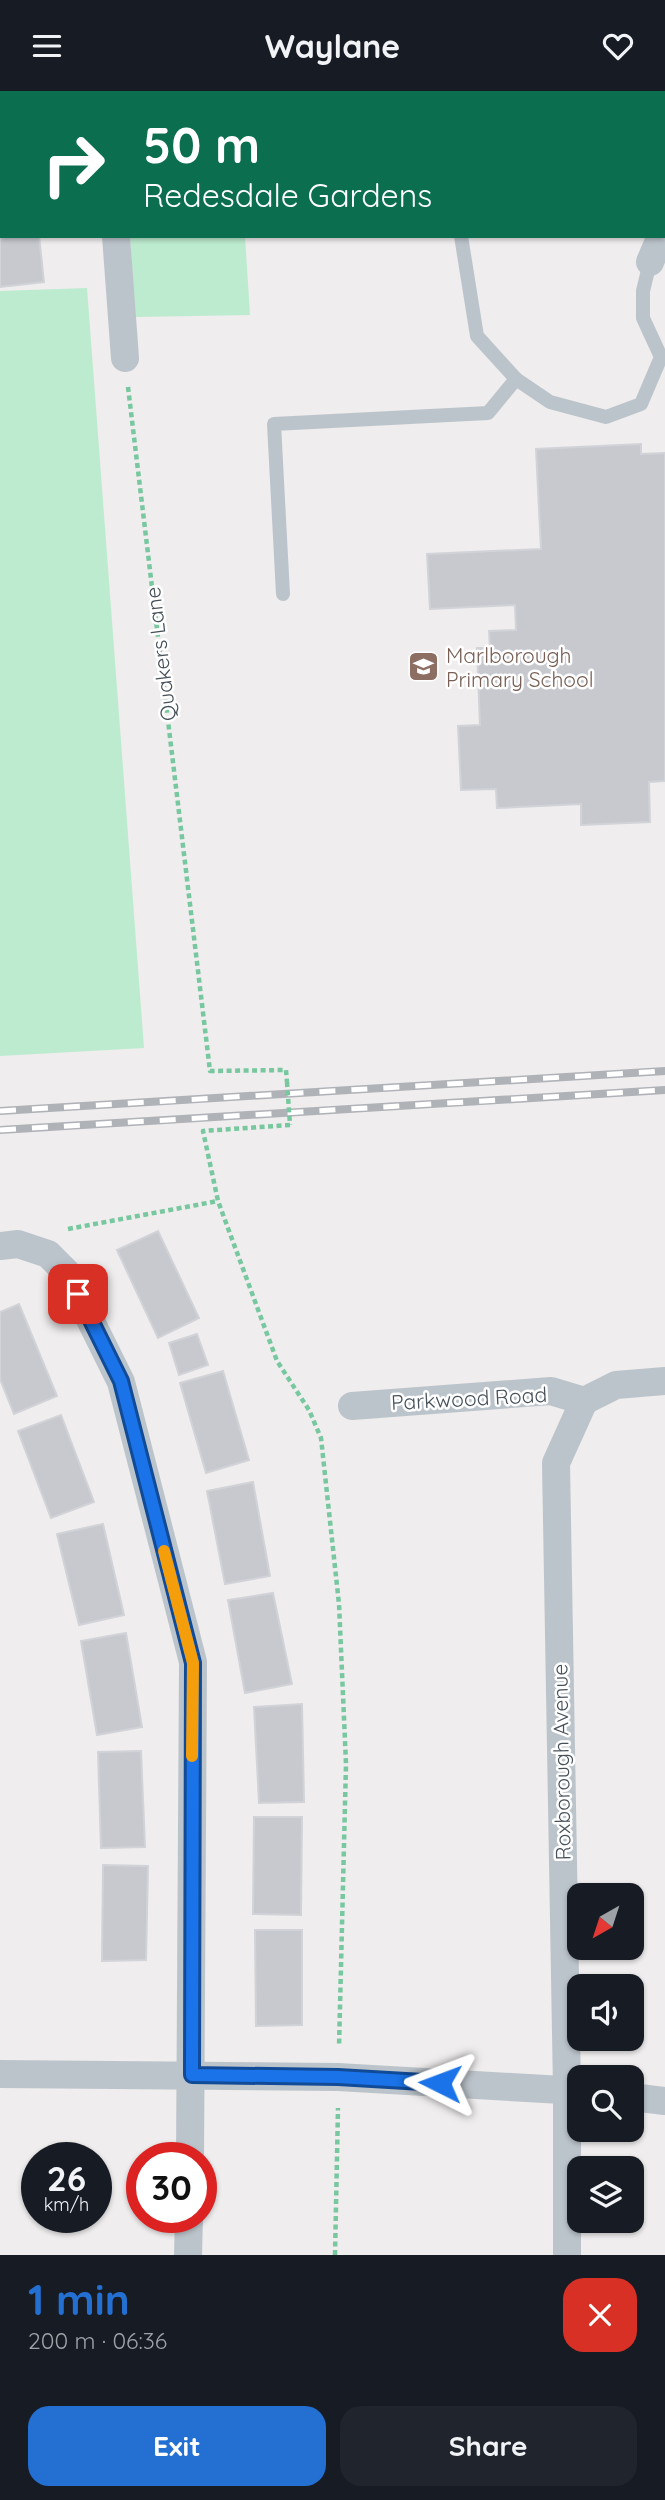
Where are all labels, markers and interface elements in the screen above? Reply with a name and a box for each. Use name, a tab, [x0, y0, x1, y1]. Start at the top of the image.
text: Waylane	[265, 26, 400, 66]
icon: menu	[28, 27, 66, 65]
icon: heart	[599, 27, 637, 65]
text: 50 m	[143, 114, 260, 175]
icon: right	[28, 119, 119, 210]
text: Redesdale Gardens	[143, 175, 432, 215]
street label: Quakers Lane	[139, 585, 181, 723]
place label: Marlborough Primary School	[446, 642, 594, 692]
school or university icon: Marlborough Primary School	[406, 650, 440, 684]
pin	[48, 1264, 108, 1324]
icon: arrive	[59, 1275, 97, 1313]
street label: Parkwood Road	[390, 1381, 548, 1415]
street label: Roxborough Avenue	[546, 1663, 576, 1861]
north arrow	[567, 1883, 644, 1960]
map controls	[567, 1883, 644, 2233]
button: sound	[567, 1974, 644, 2051]
position arrow	[403, 2046, 477, 2120]
button: search	[567, 2065, 644, 2142]
speed limit sign: 30	[126, 2142, 217, 2233]
text: 26	[47, 2156, 86, 2200]
button: layers	[567, 2156, 644, 2233]
text: km/h	[44, 2193, 89, 2216]
text: 1 min	[28, 2273, 130, 2326]
button: close	[563, 2278, 637, 2352]
text: 200 m · 06:36	[28, 2326, 167, 2355]
button: Exit	[28, 2406, 326, 2486]
button: Share	[340, 2406, 637, 2486]

